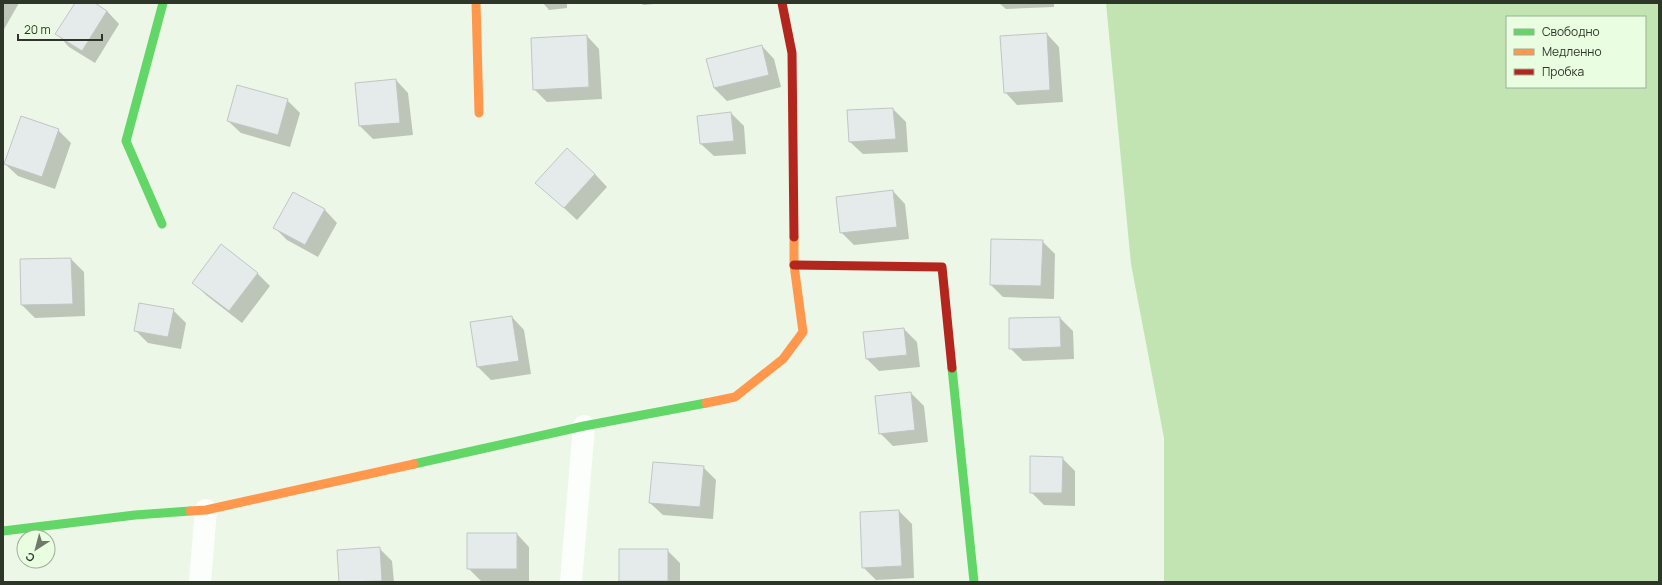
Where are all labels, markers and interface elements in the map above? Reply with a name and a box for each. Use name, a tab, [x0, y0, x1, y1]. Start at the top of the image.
scale bar	[18, 16, 102, 42]
legend	[1506, 16, 1646, 88]
text: 20 m	[24, 21, 51, 38]
text: Свободно	[1542, 23, 1600, 40]
text: Медленно	[1542, 43, 1602, 60]
text: Пробка	[1542, 63, 1584, 80]
north arrow	[16, 529, 56, 569]
text: С	[22, 549, 38, 566]

